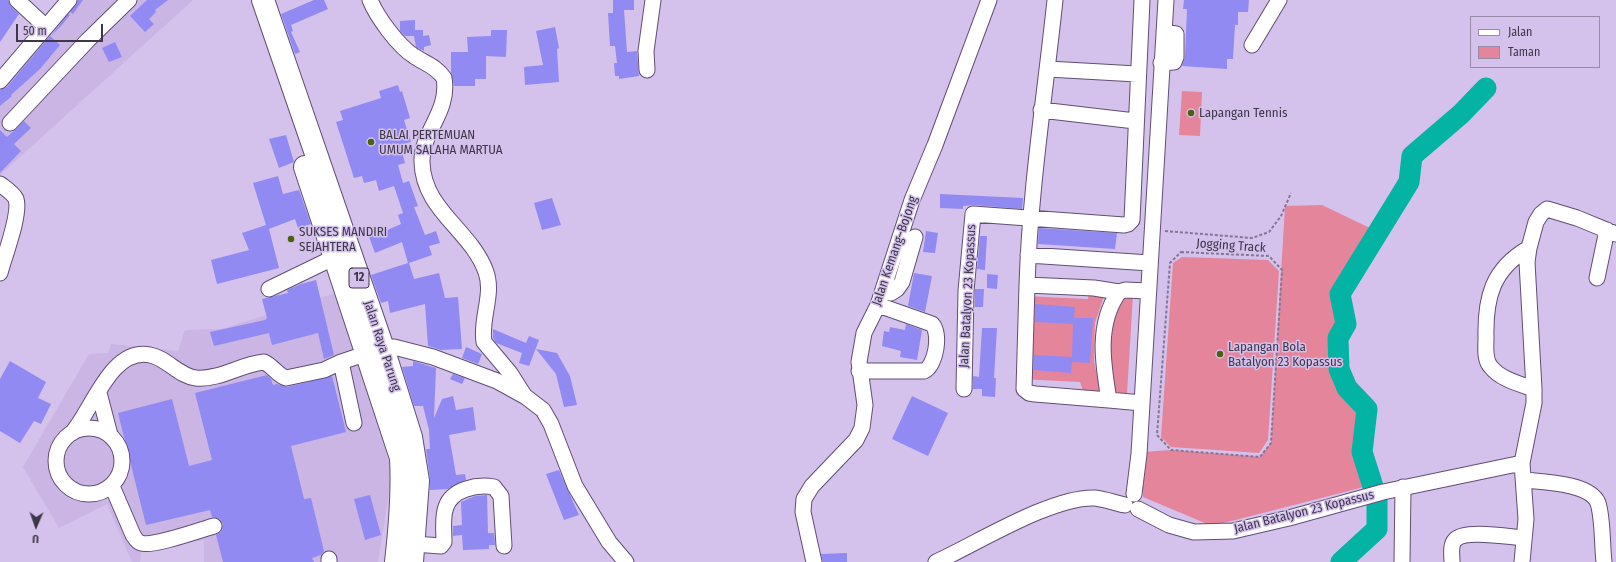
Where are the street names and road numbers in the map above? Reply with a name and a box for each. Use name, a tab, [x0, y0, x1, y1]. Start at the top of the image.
street label: Jalan Kemang–Bojong	[869, 194, 921, 308]
street label: Jalan Batalyon 23 Kopassus	[956, 224, 980, 368]
street label: Jogging Track	[1196, 236, 1266, 256]
road number: 12	[349, 268, 369, 288]
street label: Jalan Raya Parung	[360, 299, 404, 393]
street label: Jalan Batalyon 23 Kopassus	[1232, 487, 1376, 537]

